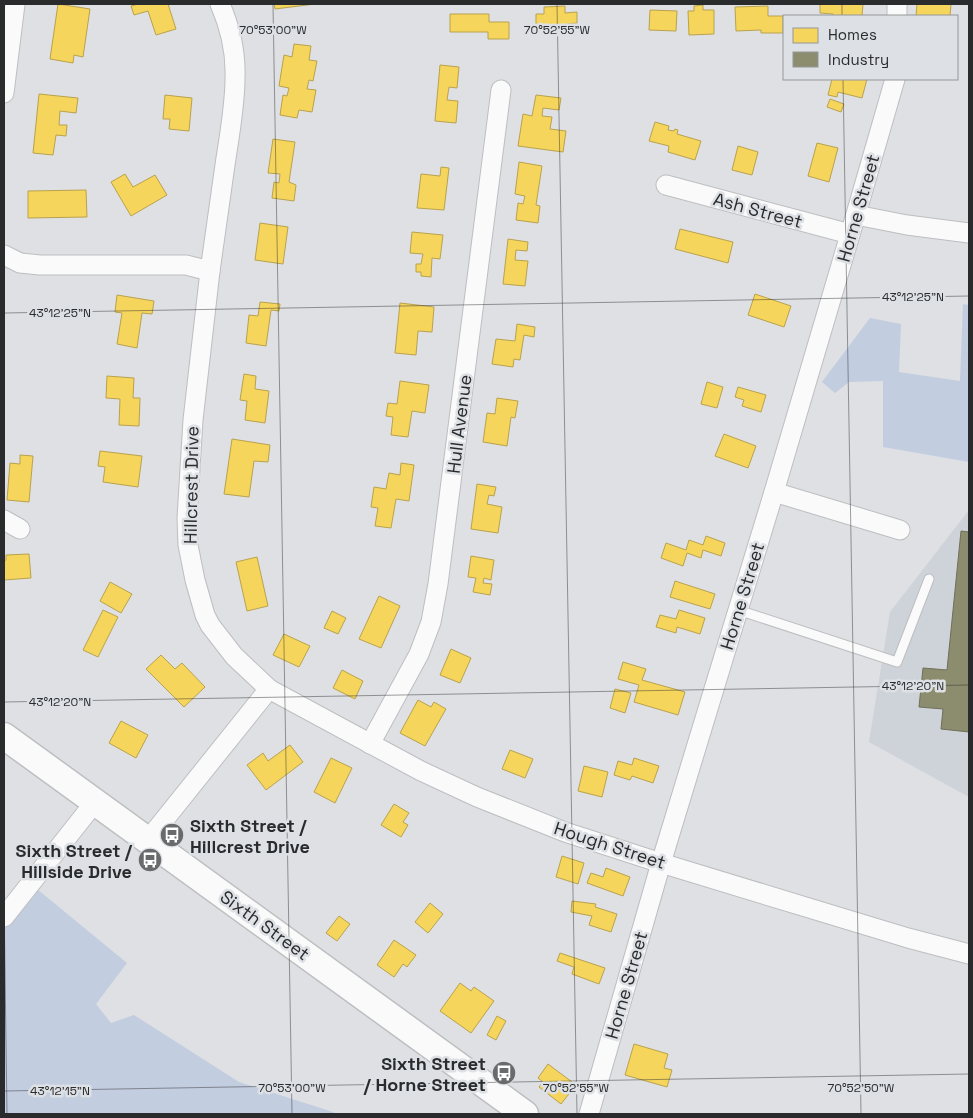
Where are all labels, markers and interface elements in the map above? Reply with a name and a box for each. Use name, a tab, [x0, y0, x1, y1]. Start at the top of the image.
legend	[783, 15, 958, 80]
text: 70°53'00"W	[239, 22, 307, 38]
text: 70°52'55"W	[524, 22, 591, 38]
text: Homes	[828, 25, 877, 44]
text: Industry	[828, 50, 889, 69]
street label: Horne Street	[832, 151, 884, 265]
street label: Ash Street	[711, 187, 805, 233]
text: 43°12'25"N	[882, 289, 944, 305]
text: 43°12'25"N	[29, 305, 91, 321]
street label: Hull Avenue	[442, 373, 476, 475]
street label: Hillcrest Drive	[178, 426, 204, 544]
street label: Horne Street	[715, 540, 769, 652]
text: 43°12'20"N	[882, 678, 944, 694]
text: 43°12'20"N	[29, 694, 91, 710]
place label: Sixth Street / Hillcrest Drive	[190, 814, 310, 858]
street label: Hough Street	[551, 816, 669, 874]
bus stop icon: Sixth Street / Hillcrest Drive	[159, 822, 185, 848]
place label: Sixth Street / Hillside Drive	[16, 839, 133, 883]
bus stop icon: Sixth Street / Hillside Drive	[137, 847, 163, 873]
street label: Sixth Street	[216, 885, 314, 965]
street label: Horne Street	[600, 928, 652, 1042]
place label: Sixth Street / Horne Street	[363, 1052, 486, 1096]
bus stop icon: Sixth Street / Horne Street	[491, 1060, 517, 1086]
text: 70°53'00"W	[258, 1080, 326, 1096]
text: 70°52'55"W	[543, 1080, 610, 1096]
text: 70°52'50"W	[828, 1080, 895, 1096]
text: 43°12'15"N	[30, 1083, 90, 1099]

